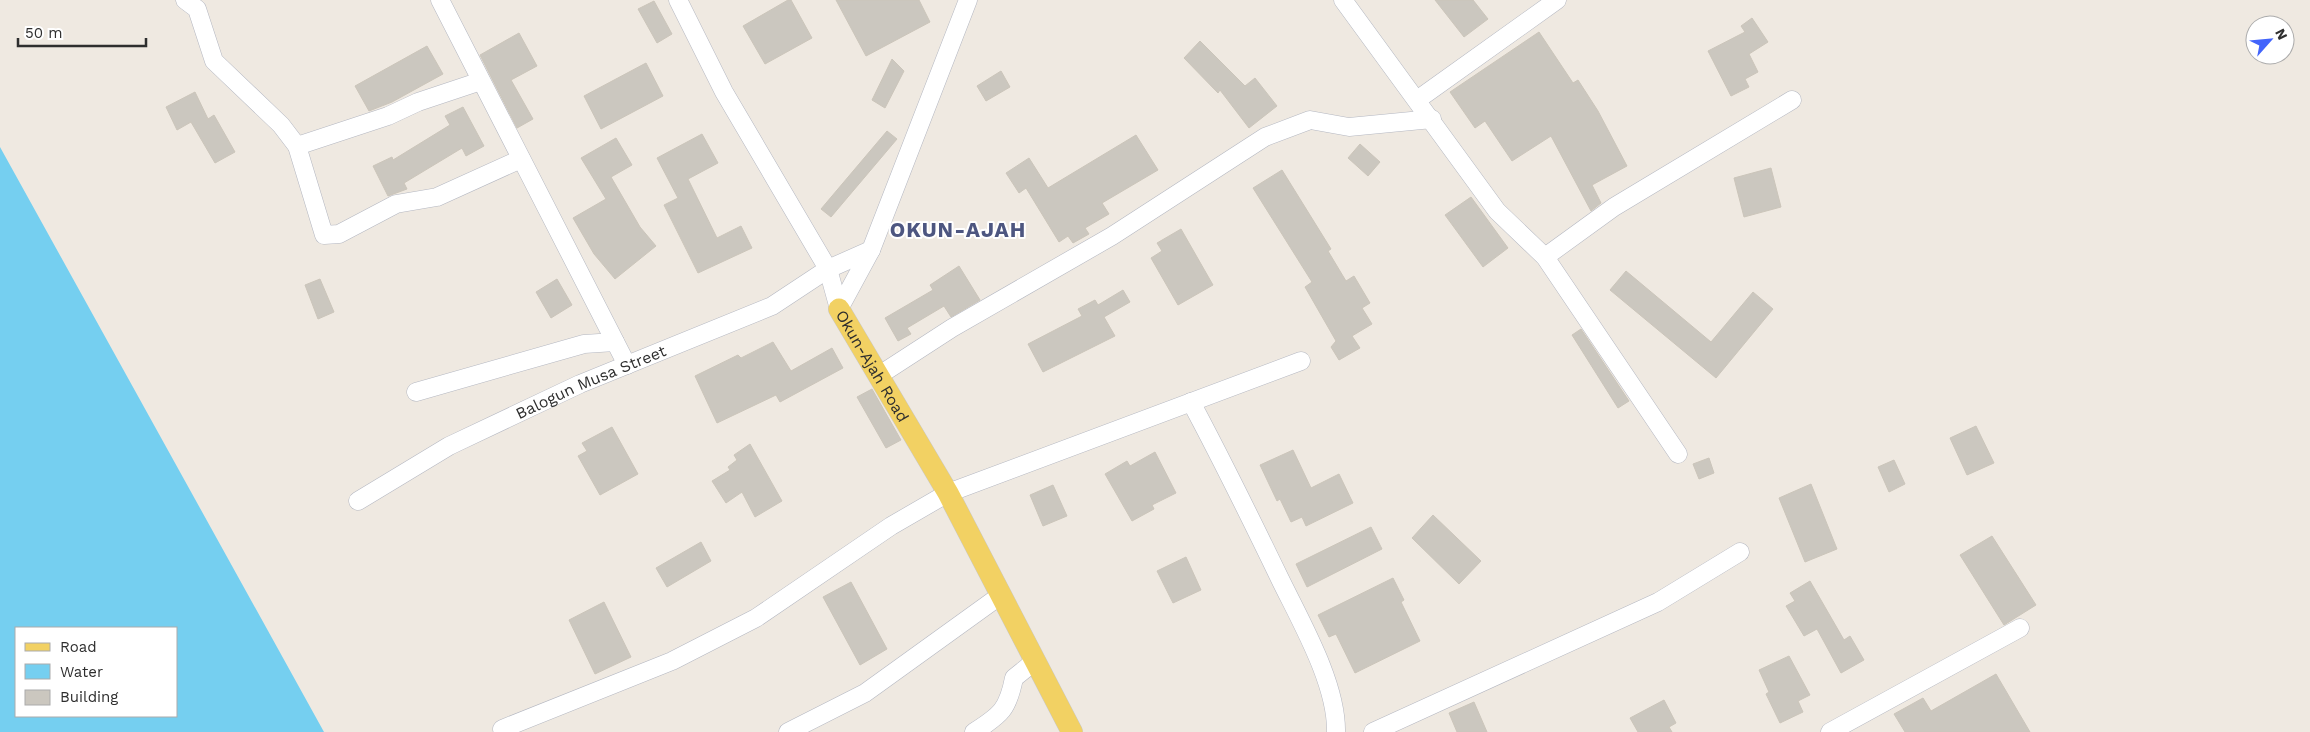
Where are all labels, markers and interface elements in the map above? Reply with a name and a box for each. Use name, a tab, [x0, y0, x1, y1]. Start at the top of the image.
scale bar	[18, 15, 145, 47]
north arrow	[2245, 15, 2295, 65]
text: 50 m	[25, 24, 62, 42]
text: N	[2272, 26, 2291, 42]
district label: OKUN-AJAH	[890, 217, 1026, 242]
street label: Okun-Ajah Road	[832, 306, 913, 425]
street label: Balogun Musa Street	[512, 341, 669, 423]
legend	[15, 627, 178, 717]
text: Road	[60, 638, 97, 656]
text: Water	[60, 663, 103, 681]
text: Building	[60, 688, 118, 706]

